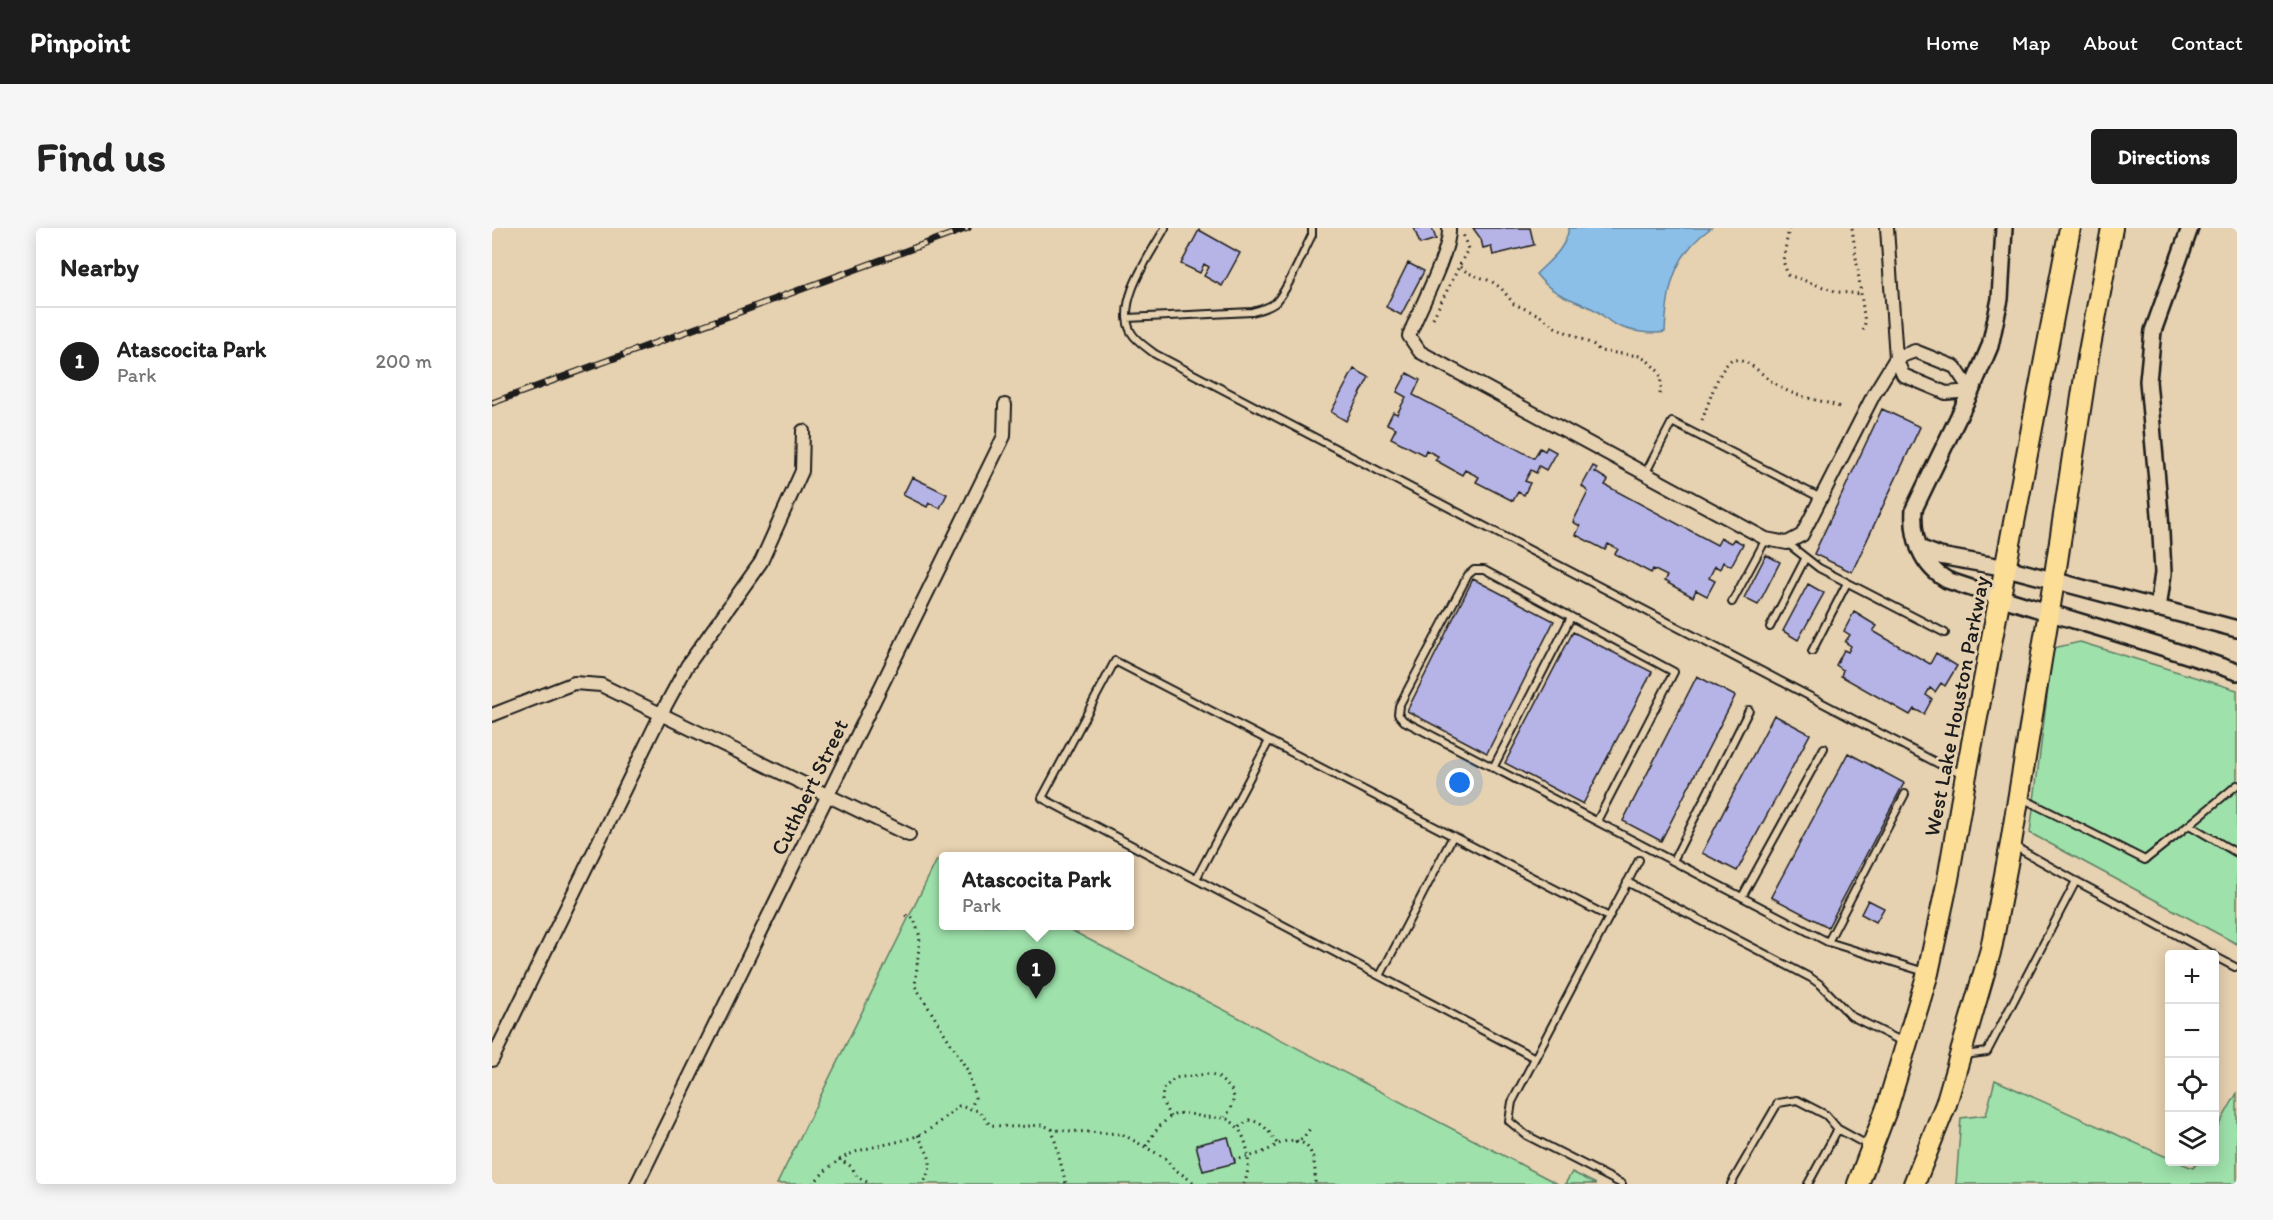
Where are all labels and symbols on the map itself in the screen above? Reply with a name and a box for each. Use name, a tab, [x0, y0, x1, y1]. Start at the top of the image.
street label: West Lake Houston Parkway	[1918, 573, 1995, 839]
street label: Cuthbert Street	[765, 715, 854, 860]
your location	[1445, 768, 1474, 797]
pin: 1	[1016, 950, 1056, 999]

